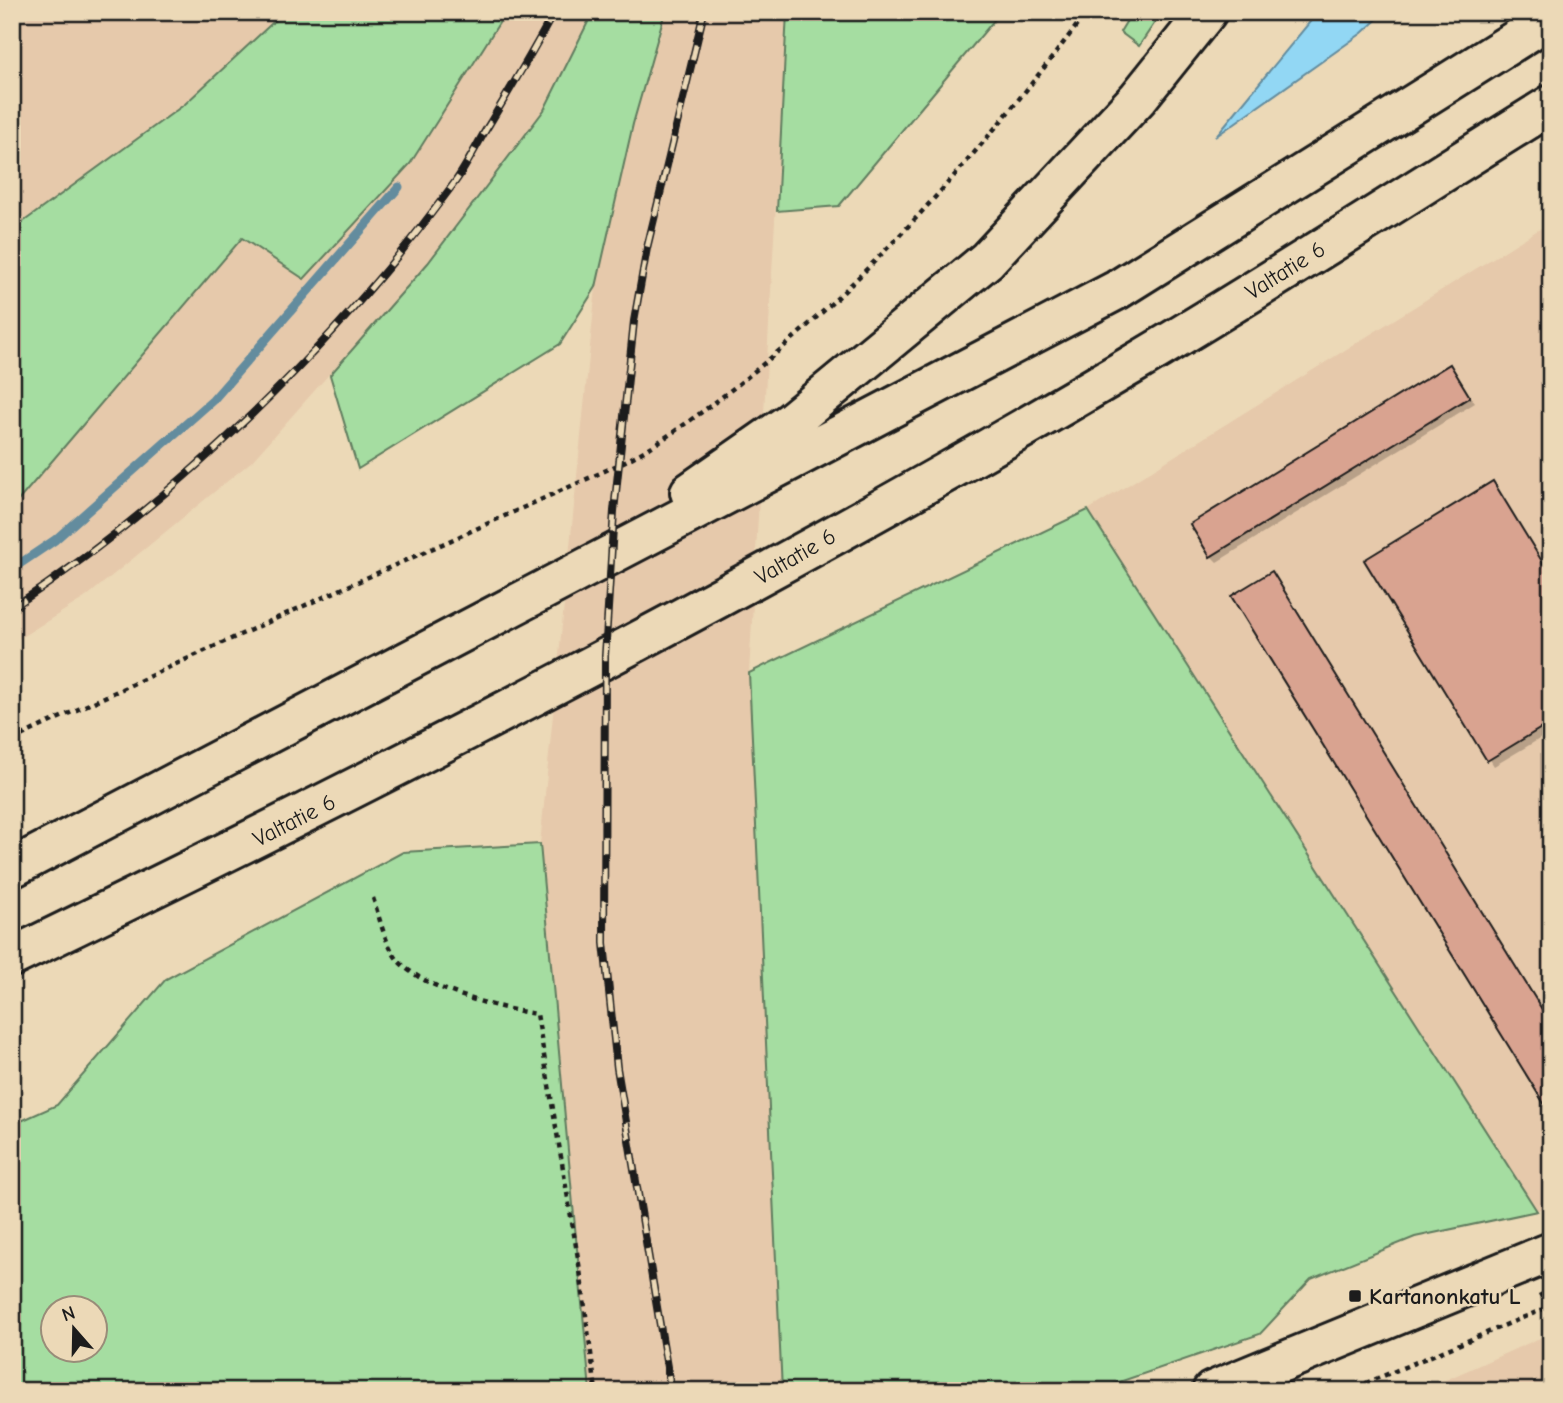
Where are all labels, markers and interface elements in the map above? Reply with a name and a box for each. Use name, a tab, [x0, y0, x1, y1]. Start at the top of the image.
street label: Valtatie 6	[1240, 235, 1330, 305]
street label: Valtatie 6	[750, 522, 841, 590]
street label: Valtatie 6	[248, 788, 340, 853]
place label: Kartanonkatu L	[1369, 1283, 1521, 1310]
marker: Kartanonkatu L	[1347, 1288, 1363, 1304]
north arrow	[38, 1294, 108, 1364]
text: N	[59, 1302, 78, 1326]

